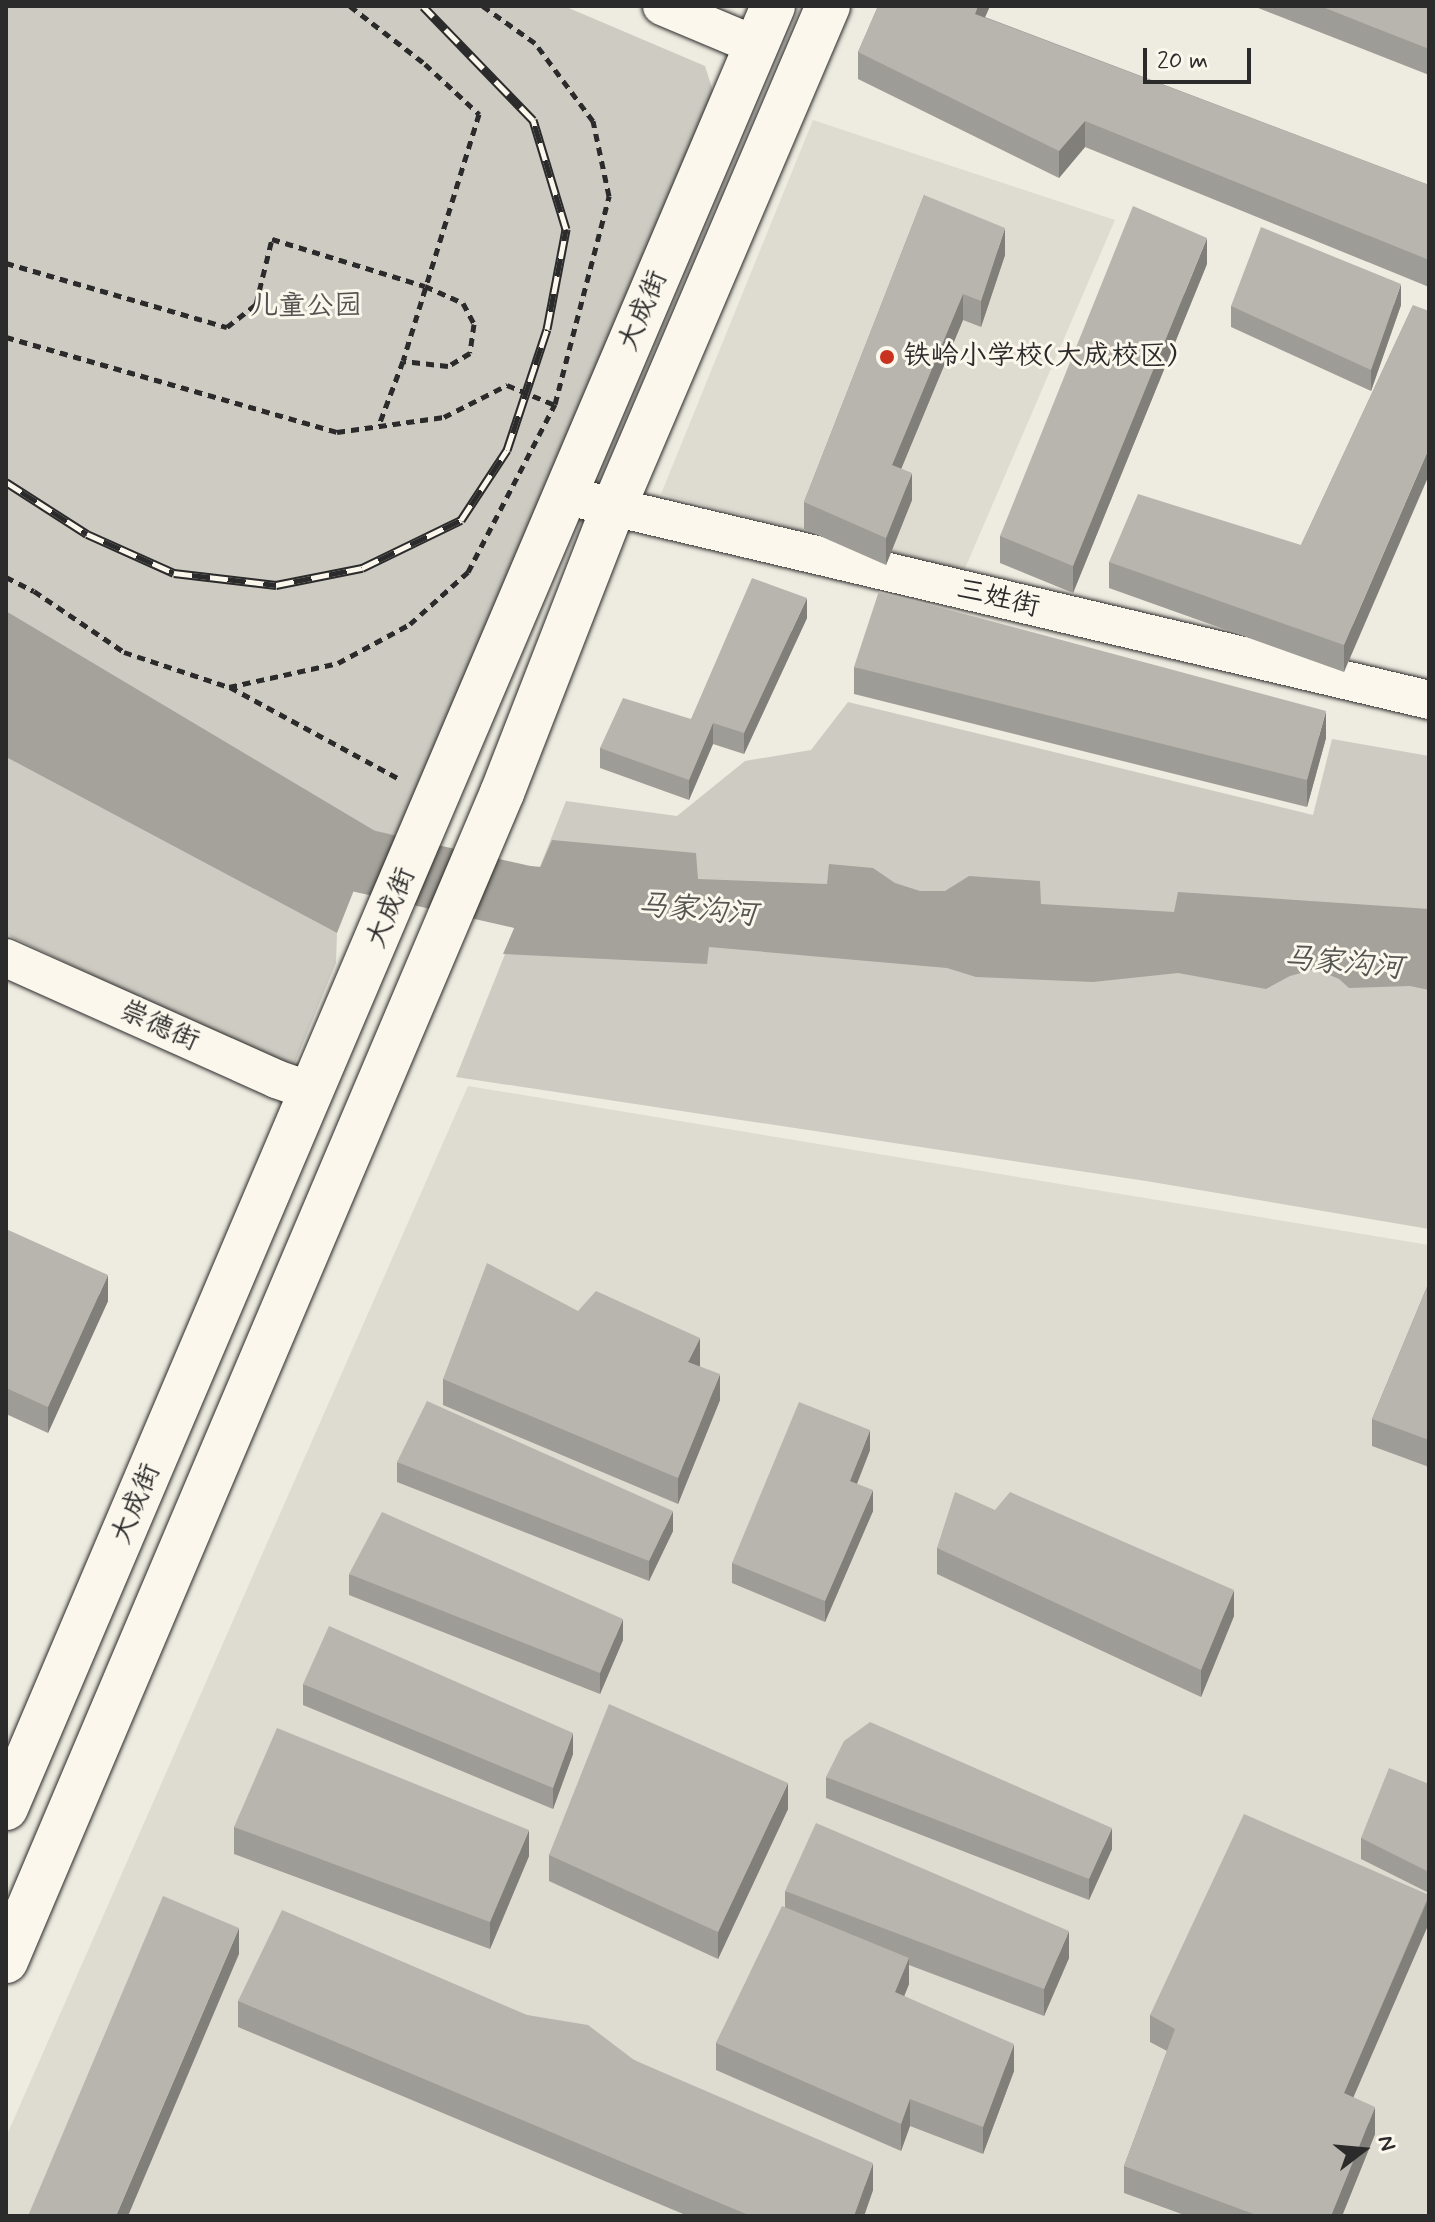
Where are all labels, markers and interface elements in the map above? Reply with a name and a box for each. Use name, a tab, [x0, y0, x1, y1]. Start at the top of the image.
scale bar	[1147, 32, 1255, 82]
text: 20 m	[1157, 46, 1208, 77]
street label: 大成街	[612, 266, 676, 356]
park label: 儿童公园	[250, 290, 362, 324]
place label: 铁岭小学校(大成校区)	[903, 340, 1177, 374]
marker: 铁岭小学校(大成校区)	[878, 348, 896, 366]
street label: 三姓街	[953, 573, 1043, 625]
street label: 大成街	[360, 863, 424, 953]
water label: 马家沟河	[636, 888, 758, 934]
water label: 马家沟河	[1282, 941, 1404, 987]
street label: 崇德街	[114, 995, 204, 1059]
street label: 大成街	[105, 1459, 169, 1549]
north arrow	[1323, 2110, 1403, 2190]
text: N	[1371, 2132, 1402, 2154]

